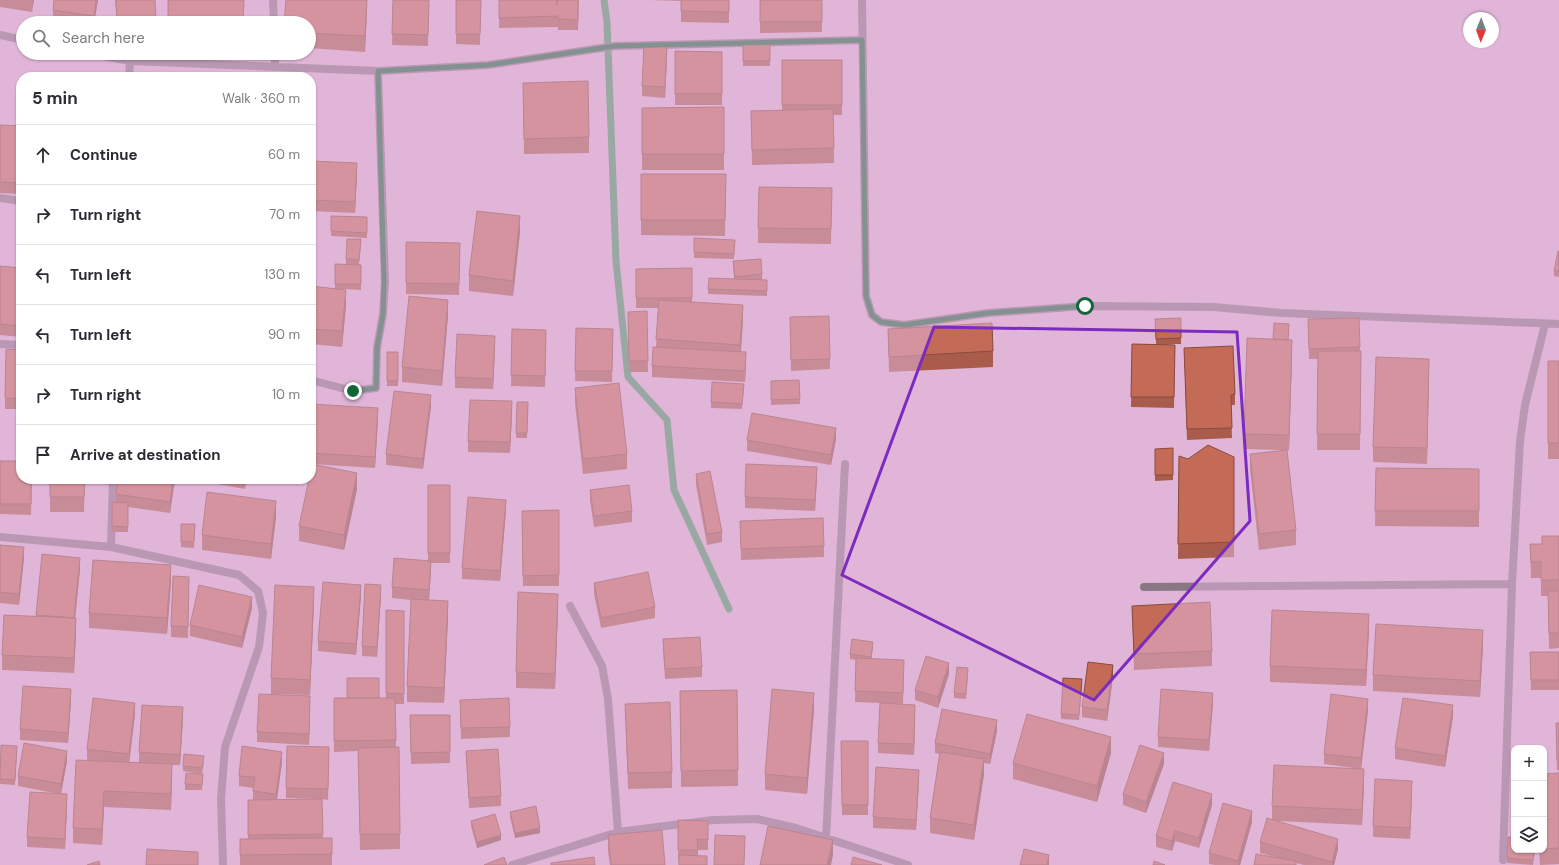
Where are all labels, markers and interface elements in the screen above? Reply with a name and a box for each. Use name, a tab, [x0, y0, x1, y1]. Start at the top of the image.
north arrow	[1463, 12, 1499, 48]
search box	[16, 16, 316, 60]
icon: search	[30, 27, 52, 49]
text: Search here	[62, 28, 145, 48]
text: 5 min	[32, 87, 78, 109]
text: Walk · 360 m	[222, 90, 300, 107]
icon: ahead	[32, 144, 54, 166]
text: Continue	[70, 145, 138, 165]
text: 60 m	[268, 146, 300, 163]
icon: right	[32, 204, 54, 226]
text: Turn right	[70, 205, 141, 225]
text: 70 m	[269, 206, 300, 223]
icon: left	[32, 264, 54, 286]
text: Turn left	[70, 265, 131, 285]
text: 130 m	[264, 266, 300, 283]
route start	[1076, 297, 1094, 315]
icon: left	[32, 324, 54, 346]
text: Turn left	[70, 325, 131, 345]
text: 90 m	[268, 326, 300, 343]
route end	[344, 382, 362, 400]
icon: right	[32, 384, 54, 406]
text: Turn right	[70, 385, 141, 405]
text: 10 m	[272, 386, 300, 403]
icon: arrive	[32, 444, 54, 466]
text: Arrive at destination	[70, 445, 221, 465]
map controls	[1511, 745, 1547, 853]
button: +	[1511, 745, 1547, 781]
button: −	[1511, 781, 1547, 817]
button: layers	[1511, 817, 1547, 853]

